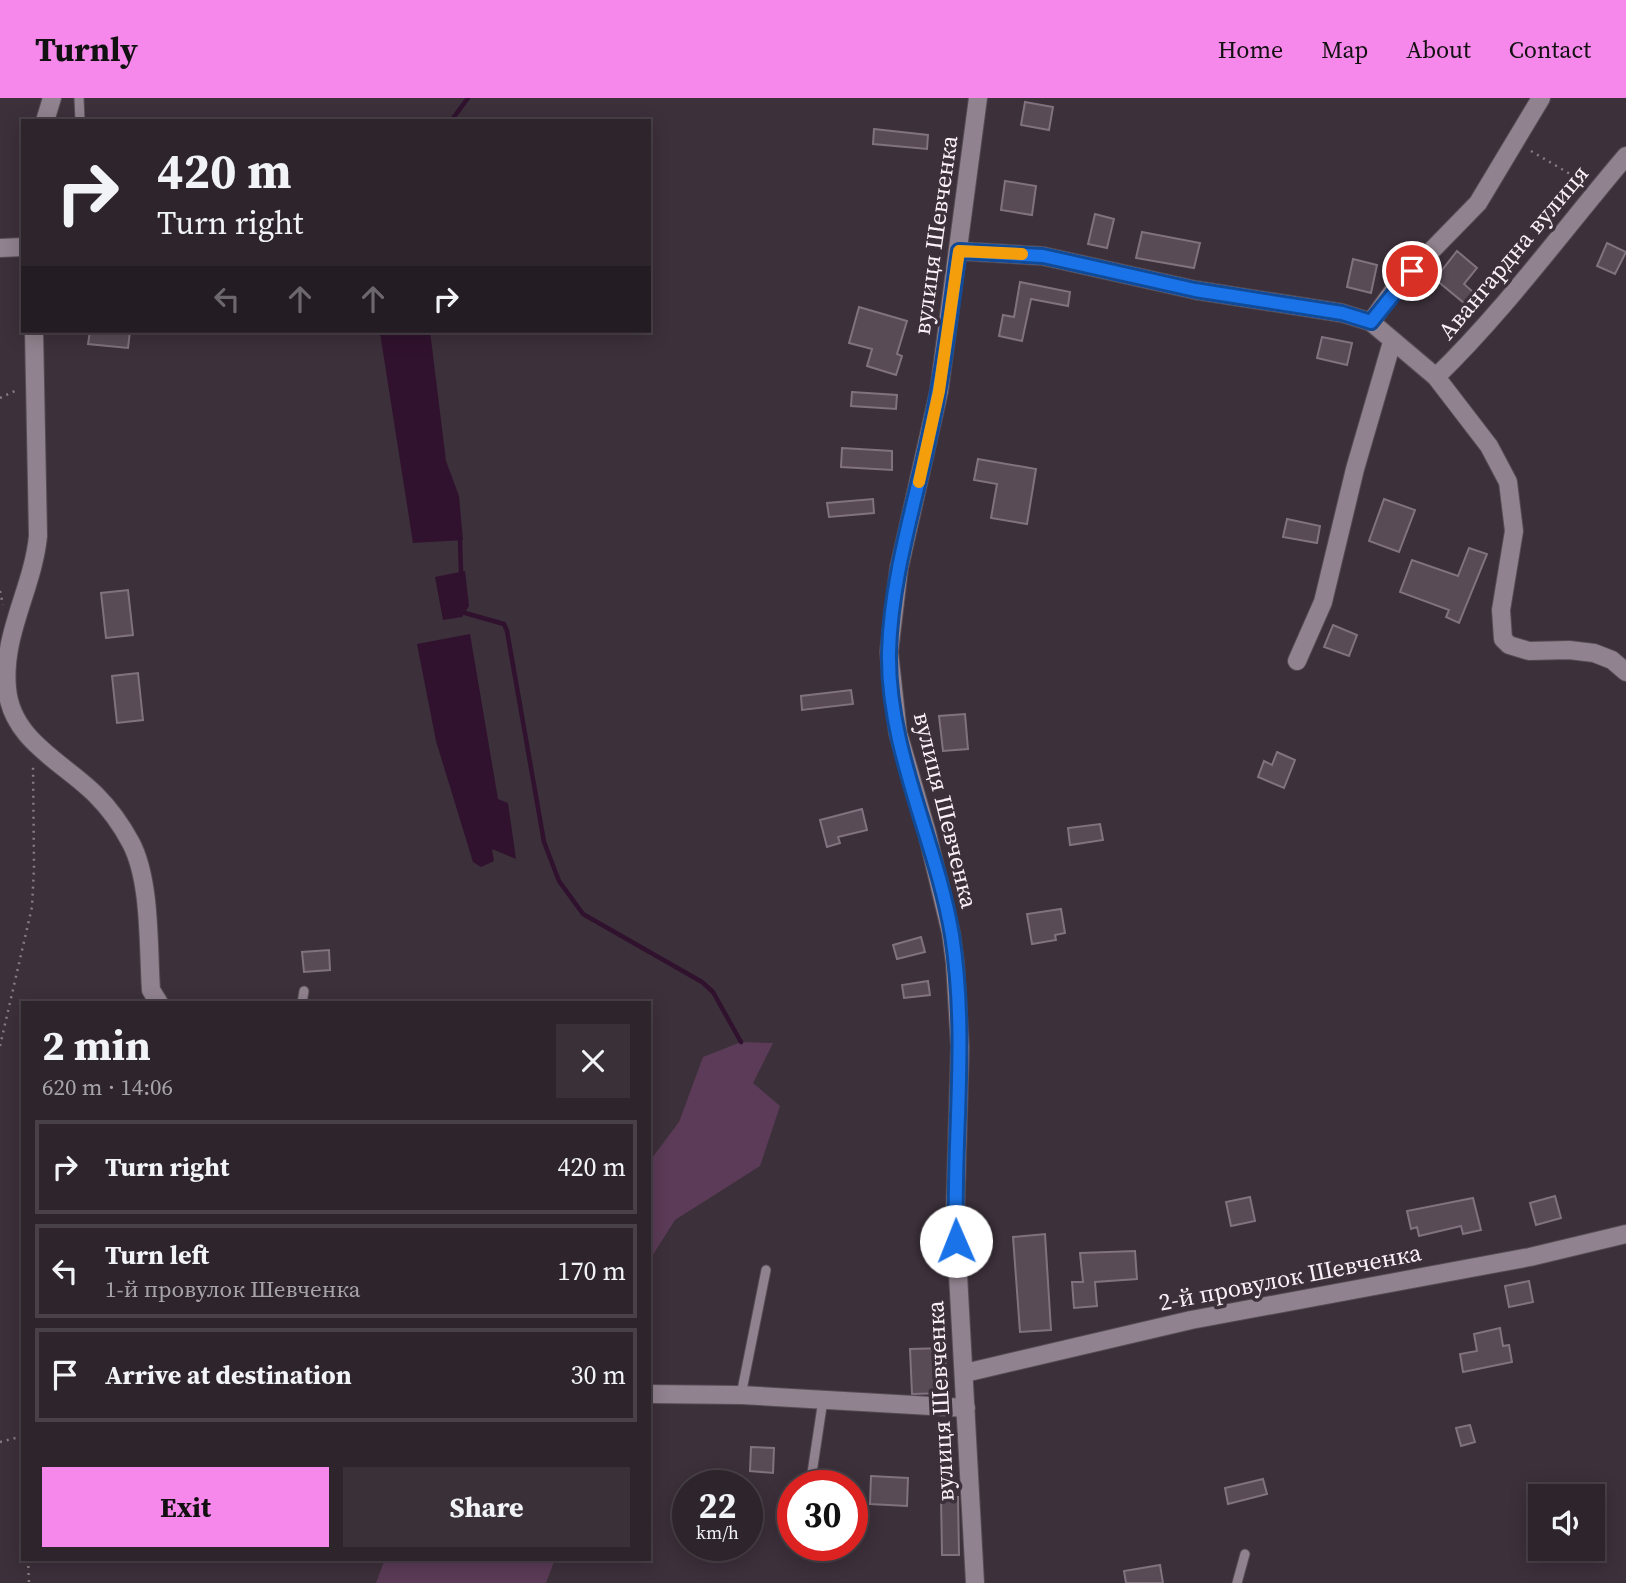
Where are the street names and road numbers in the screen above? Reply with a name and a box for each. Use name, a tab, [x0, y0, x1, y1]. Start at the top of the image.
street label: вулиця Шевченка	[905, 132, 965, 337]
street label: Авангардна вулиця	[1430, 158, 1596, 346]
street label: вулиця Шевченка	[906, 709, 987, 912]
street label: 2-й провулок Шевченка	[1156, 1235, 1425, 1319]
street label: вулиця Шевченка	[918, 1299, 962, 1502]

